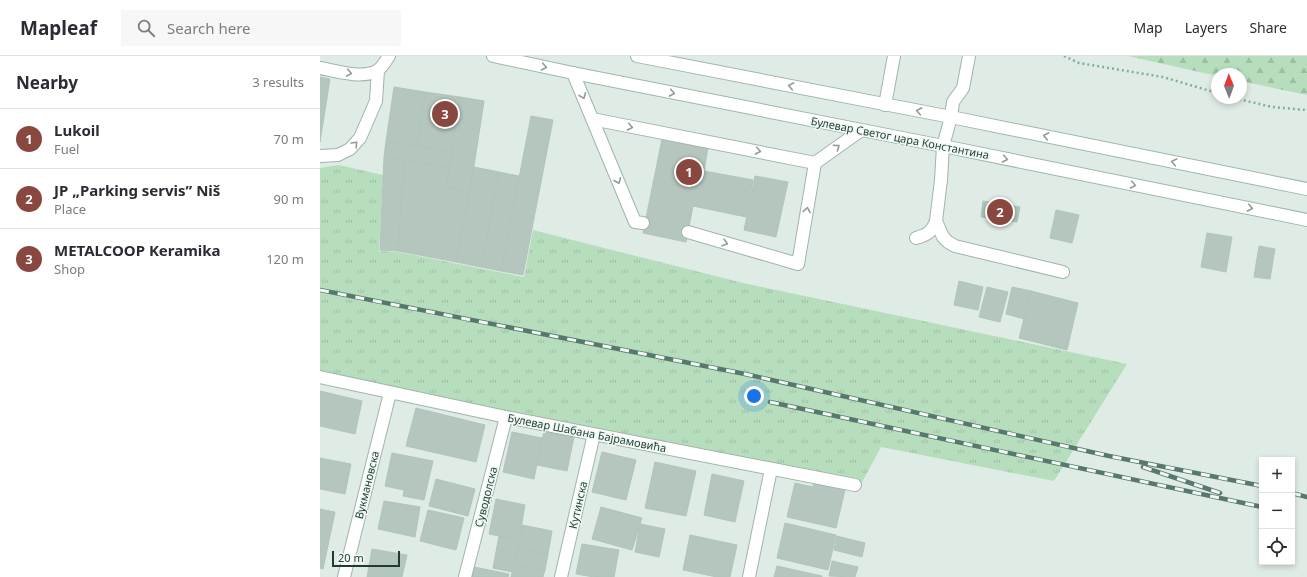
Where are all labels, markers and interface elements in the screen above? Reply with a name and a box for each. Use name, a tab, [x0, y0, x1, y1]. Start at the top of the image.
search box	[121, 10, 401, 46]
text: Mapleaf	[20, 15, 97, 41]
icon: search	[135, 17, 157, 39]
text: Search here	[167, 18, 251, 38]
text: Map	[1134, 18, 1163, 37]
text: Layers	[1185, 18, 1227, 37]
text: Share	[1249, 18, 1287, 37]
one-way arrow	[541, 63, 548, 71]
north arrow	[1211, 68, 1247, 104]
one-way arrow	[346, 69, 352, 77]
text: Nearby	[16, 71, 78, 94]
text: 3 results	[252, 73, 304, 91]
one-way arrow	[788, 83, 794, 91]
one-way arrow	[669, 88, 675, 97]
one-way arrow	[578, 93, 586, 100]
pin: 3	[432, 99, 458, 129]
one-way arrow	[916, 107, 922, 116]
street label: Булевар Светог цара Константина	[810, 113, 990, 162]
text: Lukoil	[54, 120, 100, 140]
one-way arrow	[627, 122, 633, 130]
text: 1	[25, 130, 33, 148]
text: 70 m	[274, 130, 304, 148]
one-way arrow	[1043, 133, 1050, 141]
text: Fuel	[54, 140, 79, 158]
one-way arrow	[350, 141, 357, 148]
one-way arrow	[833, 145, 840, 152]
one-way arrow	[755, 147, 761, 155]
one-way arrow	[1002, 154, 1009, 162]
pin: 1	[676, 157, 702, 187]
one-way arrow	[1171, 159, 1177, 167]
one-way arrow	[613, 176, 621, 184]
text: JP „Parking servis” Niš	[54, 180, 220, 200]
one-way arrow	[1130, 180, 1136, 188]
text: 2	[25, 190, 33, 208]
text: 90 m	[274, 190, 304, 208]
pin: 2	[987, 197, 1013, 227]
text: Place	[54, 200, 86, 218]
one-way arrow	[1247, 204, 1253, 212]
one-way arrow	[802, 207, 811, 213]
one-way arrow	[722, 238, 729, 247]
text: METALCOOP Keramika	[54, 240, 221, 260]
text: 3	[25, 250, 33, 268]
text: 120 m	[266, 250, 304, 268]
text: Shop	[54, 260, 85, 278]
your location	[744, 386, 764, 406]
street label: Булевар Шабана Бајрамовића	[506, 410, 668, 455]
street label: Вукмановска	[351, 449, 382, 521]
map controls	[1259, 457, 1295, 565]
button: +	[1259, 457, 1295, 493]
street label: Суводолска	[471, 465, 500, 529]
street label: Кутинска	[565, 480, 590, 530]
button: −	[1259, 493, 1295, 529]
button: locate	[1259, 529, 1295, 565]
scale bar	[332, 549, 400, 568]
text: 20 m	[338, 550, 364, 565]

